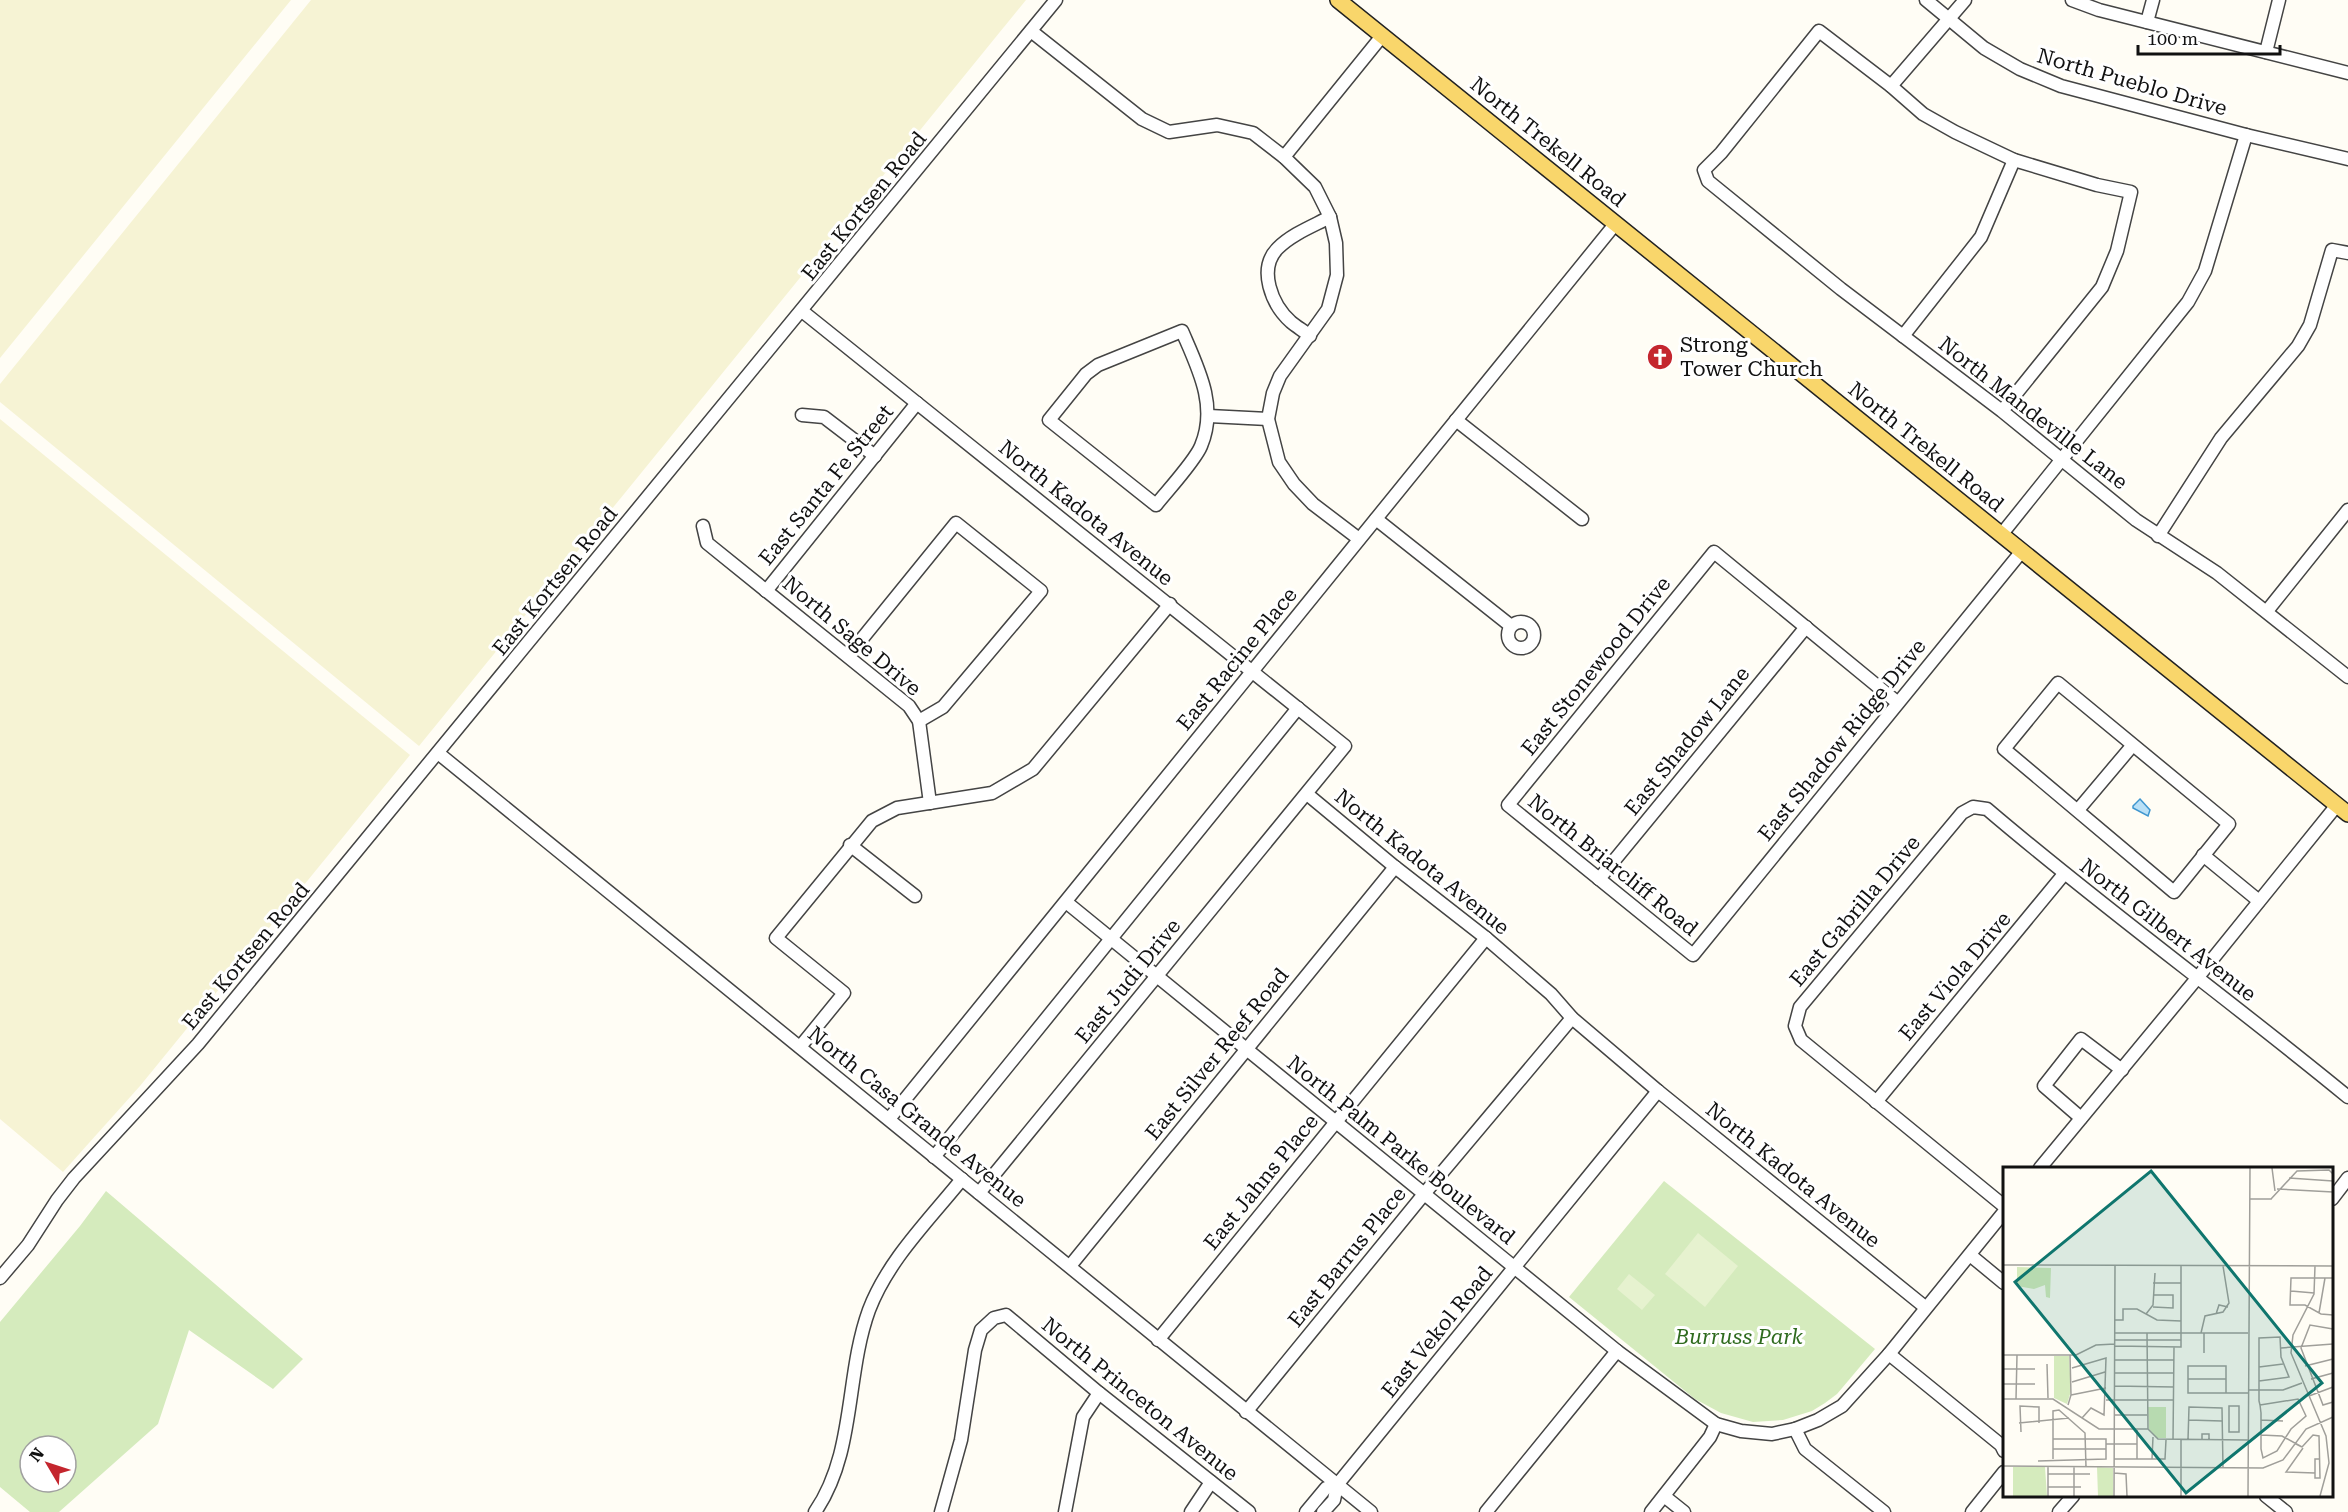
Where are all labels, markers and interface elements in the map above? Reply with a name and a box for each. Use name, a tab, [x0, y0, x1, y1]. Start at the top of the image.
scale bar	[2138, 18, 2280, 56]
text: 100 m	[2147, 28, 2198, 49]
street label: North Pueblo Drive	[2034, 43, 2230, 121]
street label: North Trekell Road	[1466, 72, 1631, 212]
street label: East Kortsen Road	[797, 126, 932, 285]
street label: North Mandeville Lane	[1934, 332, 2132, 494]
place label: Strong Tower Church	[1680, 333, 1823, 381]
church icon: Strong Tower Church	[1645, 342, 1675, 372]
street label: North Trekell Road	[1844, 377, 2009, 517]
street label: East Santa Fe Street	[754, 400, 898, 570]
street label: North Kadota Avenue	[994, 435, 1178, 591]
street label: East Kortsen Road	[488, 501, 623, 660]
street label: North Sage Drive	[778, 571, 926, 701]
street label: East Stonewood Drive	[1517, 572, 1675, 760]
street label: East Racine Place	[1172, 583, 1302, 735]
street label: East Shadow Ridge Drive	[1753, 634, 1931, 846]
street label: East Shadow Lane	[1620, 662, 1754, 820]
street label: North Kadota Avenue	[1330, 784, 1514, 940]
street label: North Briarcliff Road	[1523, 789, 1703, 941]
street label: East Gabrilla Drive	[1785, 831, 1925, 991]
street label: North Gilbert Avenue	[2075, 854, 2261, 1006]
street label: East Kortsen Road	[178, 877, 315, 1034]
street label: East Viola Drive	[1894, 907, 2016, 1045]
street label: East Judi Drive	[1071, 914, 1185, 1048]
street label: East Silver Reef Road	[1140, 963, 1294, 1145]
street label: North Casa Grande Avenue	[803, 1022, 1031, 1212]
street label: North Palm Parke Boulevard	[1282, 1051, 1520, 1250]
street label: North Kadota Avenue	[1701, 1097, 1885, 1253]
street label: East Jahns Place	[1199, 1109, 1323, 1255]
inset map	[2003, 1167, 2333, 1497]
street label: East Barrus Place	[1283, 1182, 1411, 1332]
street label: East Vekol Road	[1377, 1261, 1498, 1402]
street label: North Princeton Avenue	[1037, 1312, 1243, 1486]
park label: Burruss Park	[1674, 1325, 1804, 1349]
north arrow	[18, 1434, 78, 1494]
text: N	[25, 1444, 48, 1466]

